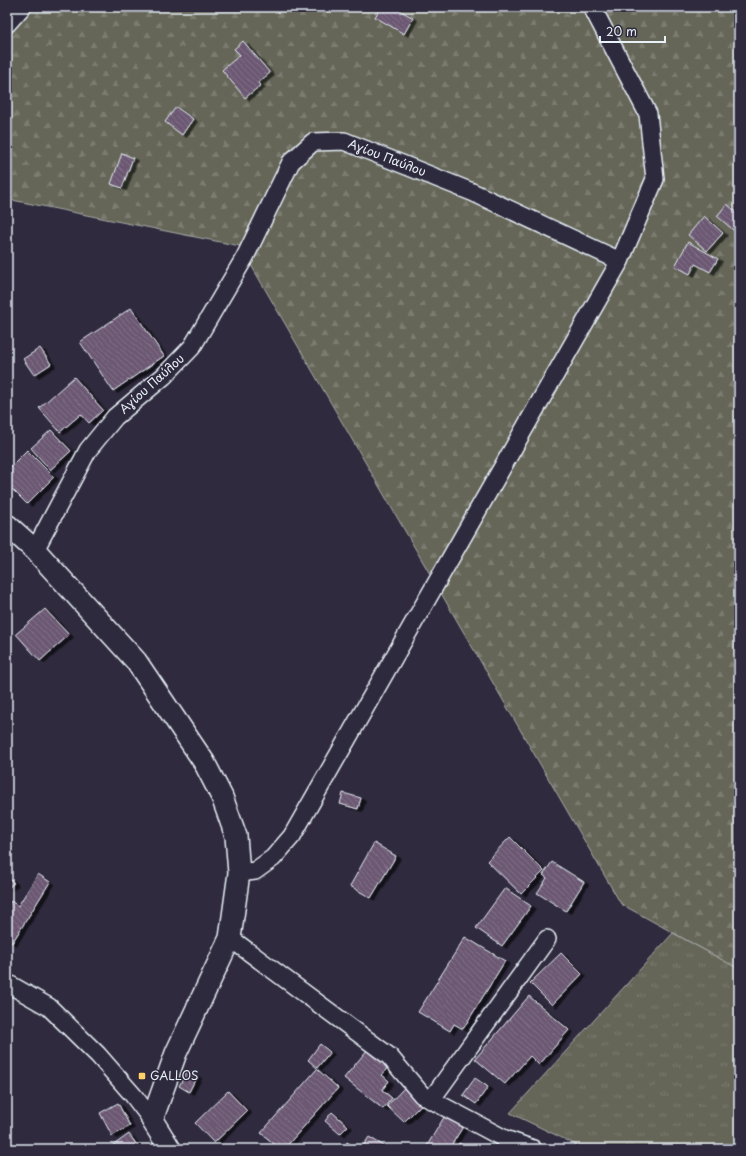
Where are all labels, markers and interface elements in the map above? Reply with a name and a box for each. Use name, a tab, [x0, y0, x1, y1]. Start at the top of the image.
scale bar	[600, 18, 665, 44]
text: 20 m	[606, 22, 637, 40]
street label: Αγίου Παύλου	[346, 134, 429, 180]
street label: Αγίου Παύλου	[115, 349, 188, 417]
place label: GALLOS	[150, 1066, 199, 1084]
marker: GALLOS	[137, 1071, 147, 1081]

